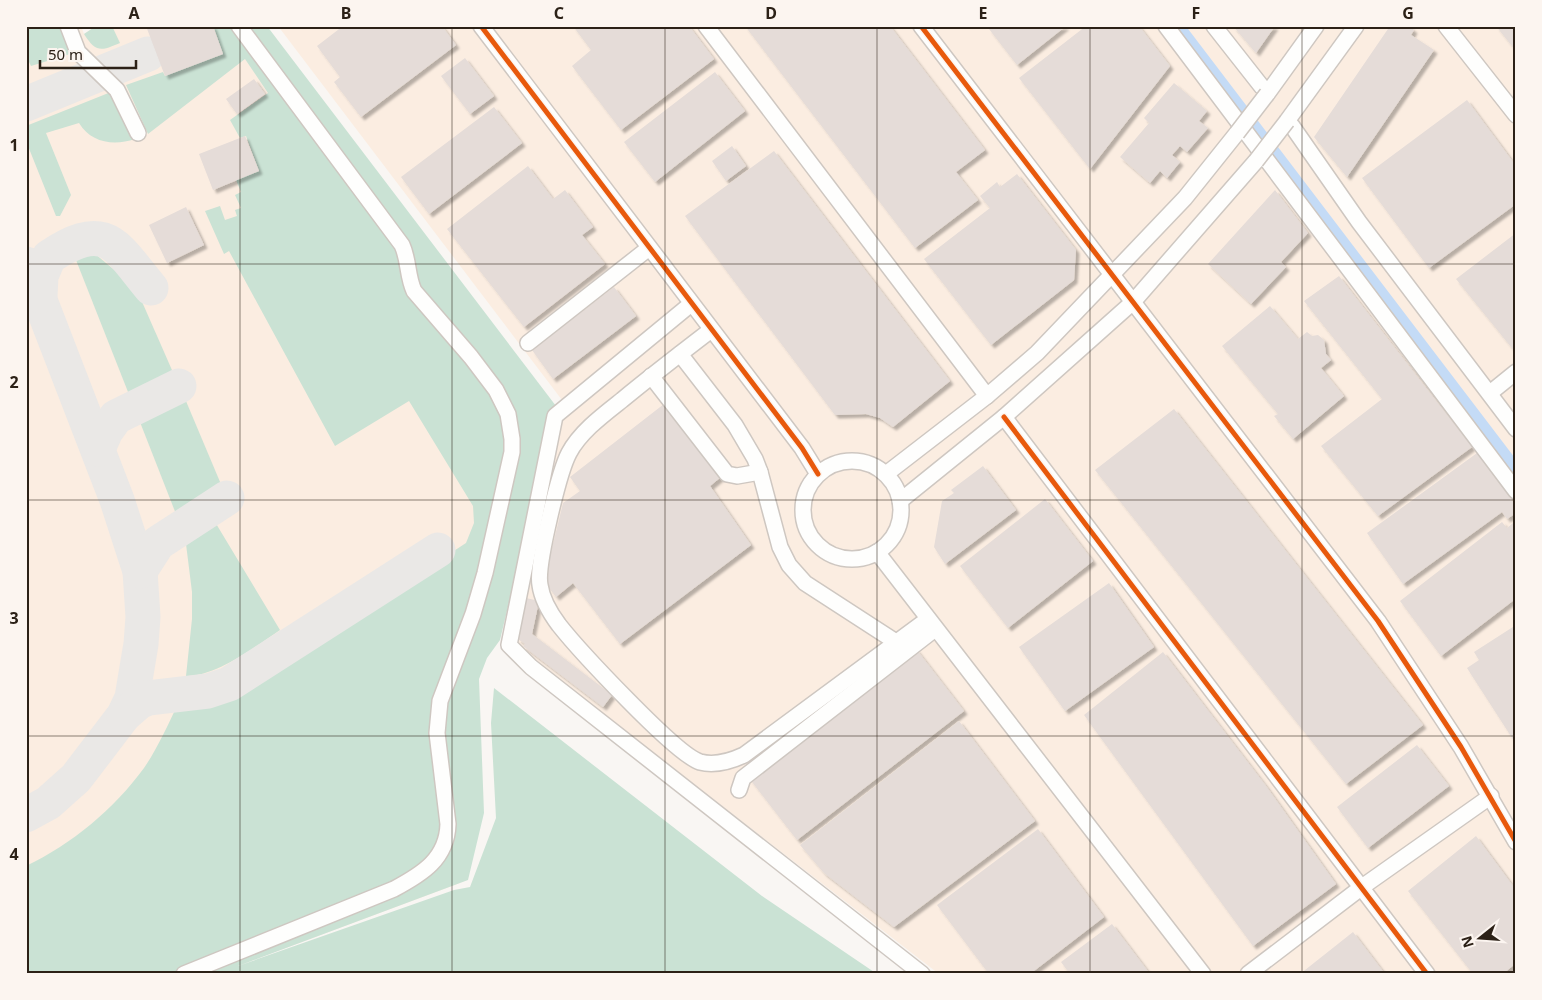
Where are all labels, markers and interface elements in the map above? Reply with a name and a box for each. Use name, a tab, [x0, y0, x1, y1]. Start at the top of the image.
text: A	[128, 2, 140, 24]
text: B	[341, 2, 351, 24]
text: C	[554, 2, 564, 24]
text: D	[765, 2, 777, 24]
text: E	[979, 2, 988, 24]
text: F	[1192, 2, 1200, 24]
text: G	[1402, 2, 1414, 24]
scale bar	[40, 38, 136, 70]
text: 50 m	[48, 44, 83, 64]
text: 1	[9, 134, 19, 156]
text: 2	[9, 371, 19, 393]
text: 3	[9, 607, 19, 629]
text: 4	[9, 843, 19, 865]
north arrow	[1454, 912, 1504, 962]
text: N	[1456, 934, 1478, 950]

